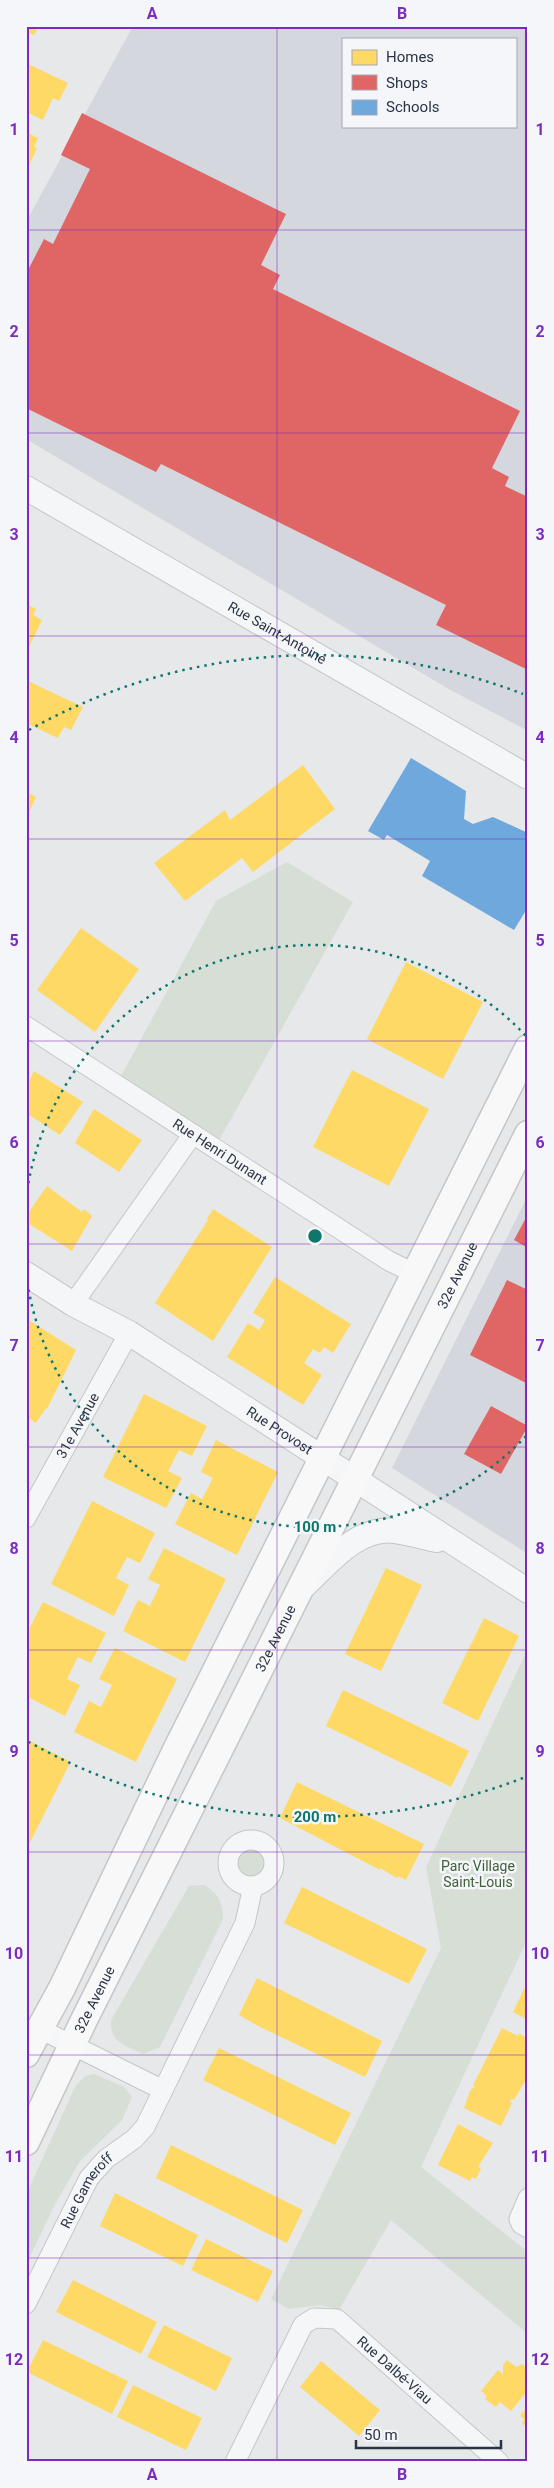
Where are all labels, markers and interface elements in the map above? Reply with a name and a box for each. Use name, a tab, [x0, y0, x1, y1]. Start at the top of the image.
text: A	[147, 4, 158, 23]
text: B	[397, 4, 407, 23]
legend	[342, 38, 516, 128]
text: Homes	[386, 48, 434, 66]
text: Shops	[386, 74, 428, 92]
text: Schools	[386, 98, 440, 116]
text: 1	[9, 120, 19, 139]
text: 1	[535, 120, 545, 139]
text: 2	[9, 322, 19, 341]
text: 2	[535, 322, 545, 341]
text: 3	[9, 525, 19, 544]
text: 3	[535, 525, 545, 544]
street label: Rue Saint-Antoine	[225, 598, 329, 667]
text: 4	[9, 728, 19, 747]
text: 4	[535, 728, 545, 747]
text: 5	[9, 931, 19, 950]
text: 5	[535, 931, 545, 950]
street label: Rue Henri Dunant	[170, 1115, 270, 1188]
text: 6	[9, 1133, 19, 1152]
text: 6	[535, 1133, 545, 1152]
centre of rings	[306, 1227, 324, 1245]
street label: 32e Avenue	[434, 1239, 481, 1311]
text: 7	[9, 1336, 19, 1355]
text: 7	[535, 1336, 545, 1355]
street label: 31e Avenue	[53, 1390, 102, 1461]
street label: Rue Provost	[244, 1403, 316, 1458]
text: 100 m	[294, 1518, 336, 1536]
text: 8	[9, 1539, 19, 1558]
text: 8	[535, 1539, 545, 1558]
street label: 32e Avenue	[252, 1602, 299, 1674]
text: 9	[9, 1742, 19, 1761]
text: 9	[535, 1742, 545, 1761]
text: 200 m	[294, 1808, 336, 1826]
park label: Parc Village Saint-Louis	[441, 1858, 515, 1890]
text: 10	[5, 1944, 23, 1963]
text: 10	[531, 1944, 549, 1963]
street label: 32e Avenue	[71, 1964, 118, 2035]
text: 11	[5, 2147, 23, 2166]
text: 11	[531, 2147, 549, 2166]
street label: Rue Gameroff	[57, 2149, 116, 2231]
street label: Rue Dalbé-Viau	[354, 2333, 435, 2407]
text: 12	[5, 2350, 23, 2369]
text: 12	[531, 2350, 549, 2369]
scale bar	[356, 2418, 502, 2450]
text: 50 m	[364, 2426, 398, 2444]
text: A	[147, 2465, 158, 2484]
text: B	[397, 2465, 407, 2484]

